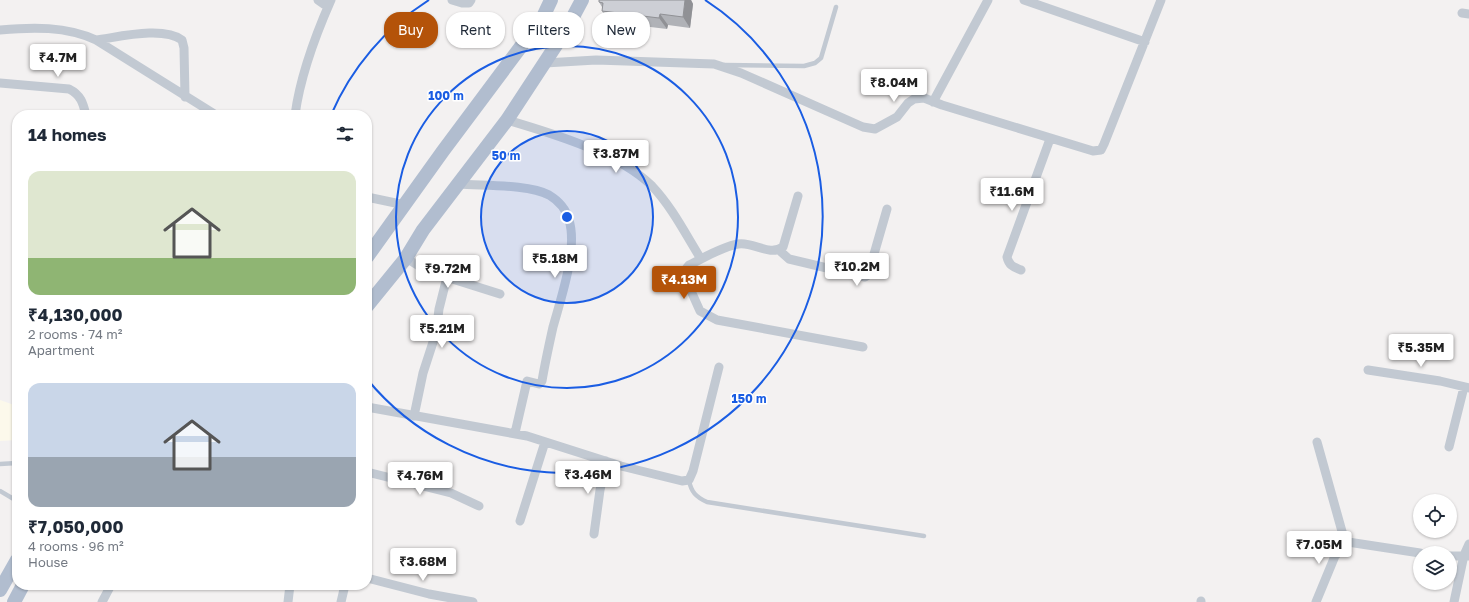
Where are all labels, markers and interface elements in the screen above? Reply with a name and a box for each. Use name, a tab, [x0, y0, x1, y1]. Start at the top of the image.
chip: Buy	[384, 12, 438, 48]
chip: Rent	[446, 12, 505, 48]
chip: Filters	[513, 12, 584, 48]
chip: New	[592, 12, 650, 48]
pin: ₹4.7M	[30, 44, 86, 78]
text: ₹4.7M	[39, 49, 77, 65]
pin: ₹8.04M	[861, 69, 927, 103]
text: ₹8.04M	[870, 74, 918, 90]
text: 100 m	[428, 88, 464, 103]
icon: filters	[334, 123, 356, 145]
text: 14 homes	[28, 124, 107, 145]
pin: ₹3.87M	[583, 140, 649, 174]
text: ₹3.87M	[593, 145, 639, 161]
text: 50 m	[492, 148, 520, 163]
pin: ₹11.6M	[979, 178, 1045, 212]
text: ₹11.6M	[990, 183, 1034, 199]
icon: home	[156, 197, 228, 269]
centre of rings	[560, 210, 574, 224]
pin: ₹5.18M	[522, 245, 588, 279]
text: ₹5.18M	[532, 250, 578, 266]
pin: ₹10.2M	[824, 253, 890, 287]
pin: ₹9.72M	[415, 255, 481, 289]
text: ₹10.2M	[834, 258, 880, 274]
text: ₹9.72M	[425, 260, 471, 276]
pin: ₹4.13M	[651, 266, 717, 300]
text: ₹4.13M	[661, 271, 707, 287]
text: ₹4,130,000	[28, 304, 123, 325]
pin: ₹5.21M	[409, 315, 475, 349]
text: ₹5.21M	[419, 320, 465, 336]
text: 2 rooms · 74 m²	[28, 326, 122, 342]
pin: ₹5.35M	[1388, 334, 1454, 368]
text: ₹5.35M	[1398, 339, 1444, 355]
text: Apartment	[28, 342, 95, 358]
text: 150 m	[732, 391, 766, 406]
icon: home	[156, 409, 228, 481]
pin: ₹3.46M	[555, 461, 621, 495]
pin: ₹4.76M	[387, 462, 453, 496]
text: ₹3.46M	[564, 466, 612, 482]
text: ₹4.76M	[397, 467, 443, 483]
map controls	[1413, 494, 1457, 590]
button: locate	[1413, 494, 1457, 538]
text: ₹7,050,000	[28, 516, 124, 537]
pin: ₹7.05M	[1286, 531, 1352, 565]
text: ₹7.05M	[1296, 536, 1342, 552]
text: 4 rooms · 96 m²	[28, 538, 124, 554]
button: layers	[1413, 546, 1457, 590]
pin: ₹3.68M	[390, 548, 456, 582]
text: ₹3.68M	[399, 553, 447, 569]
text: House	[28, 554, 68, 570]

